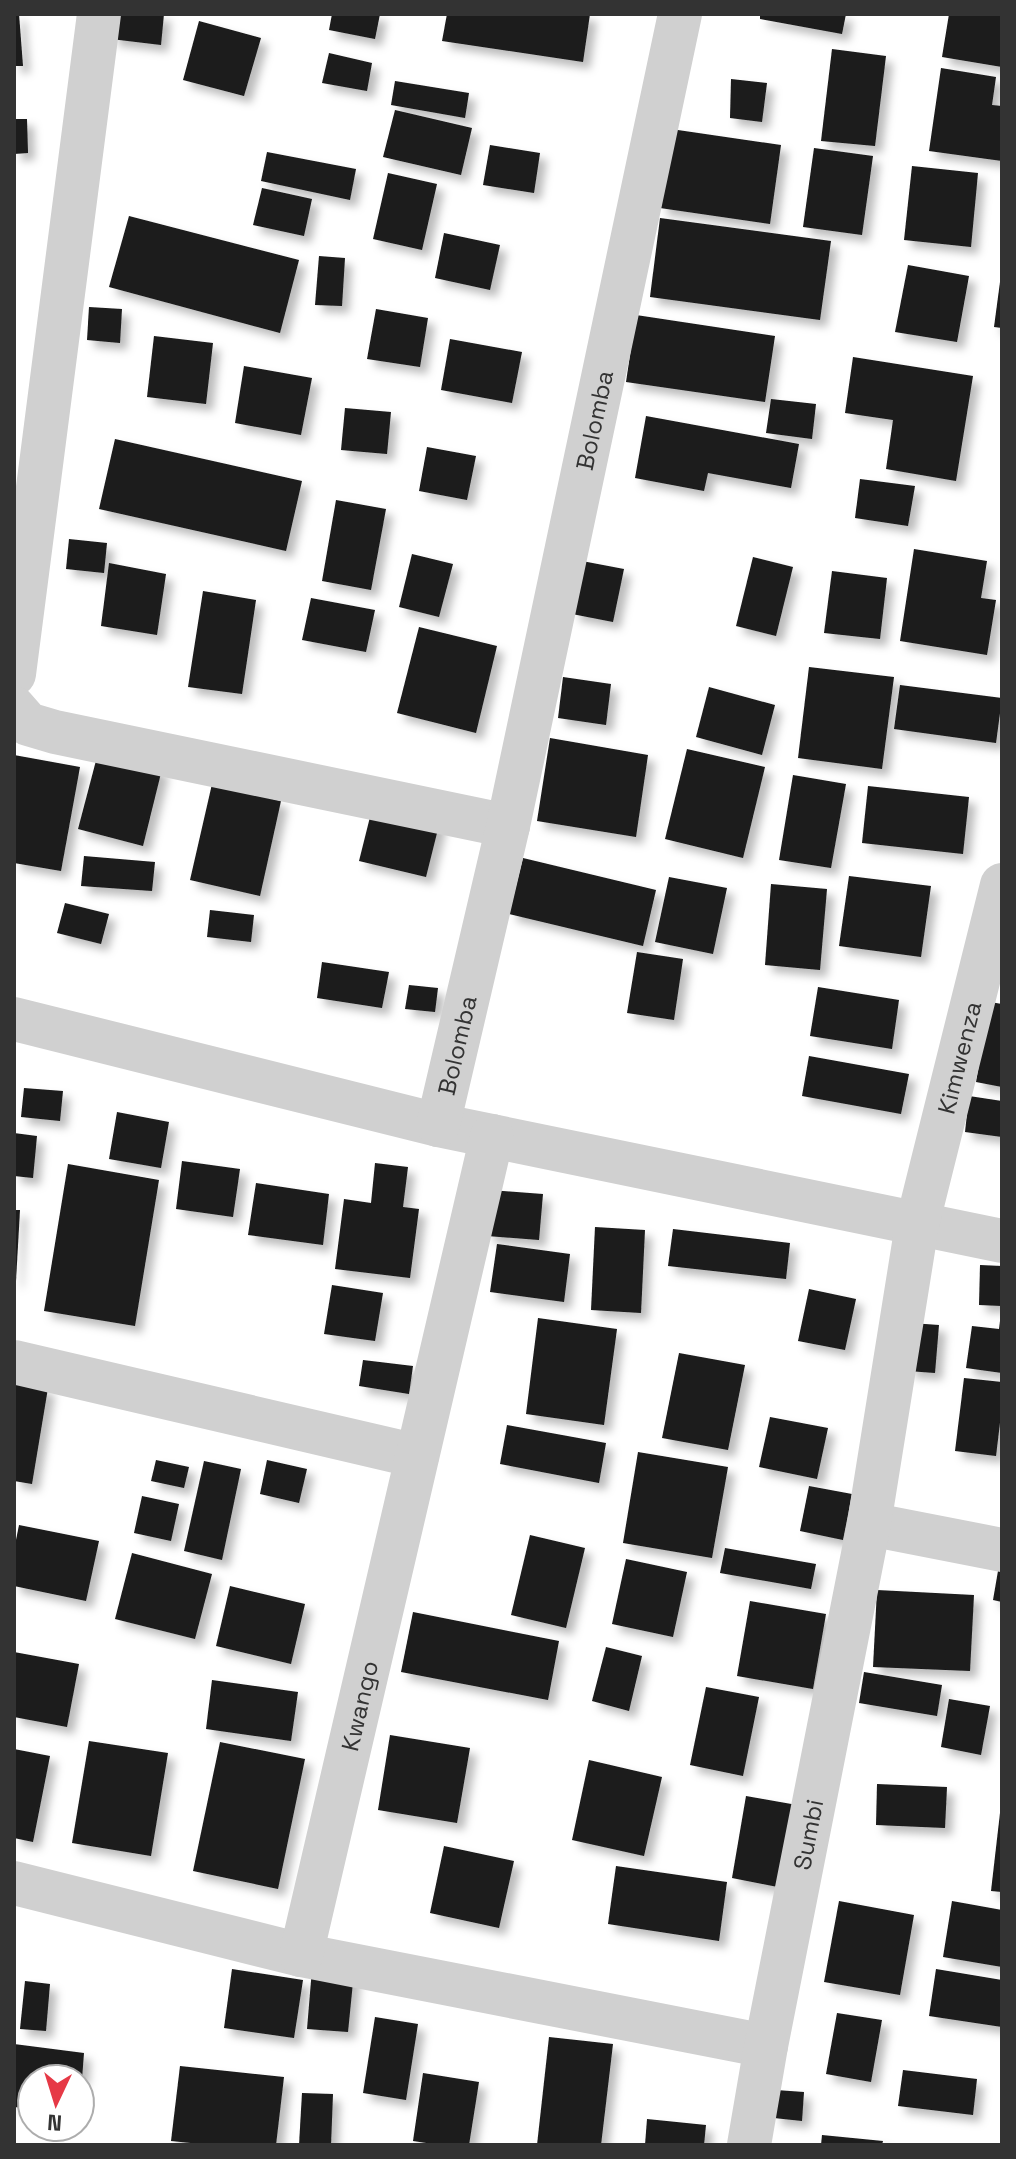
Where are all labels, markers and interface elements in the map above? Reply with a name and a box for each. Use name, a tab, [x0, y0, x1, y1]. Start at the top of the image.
street label: Bolomba	[568, 367, 620, 473]
street label: Bolomba	[430, 992, 483, 1098]
street label: Kimwenza	[930, 998, 988, 1117]
street label: Kwango	[334, 1657, 385, 1754]
street label: Sumbi	[786, 1796, 830, 1873]
north arrow	[16, 2063, 96, 2143]
text: N	[46, 2108, 63, 2137]

